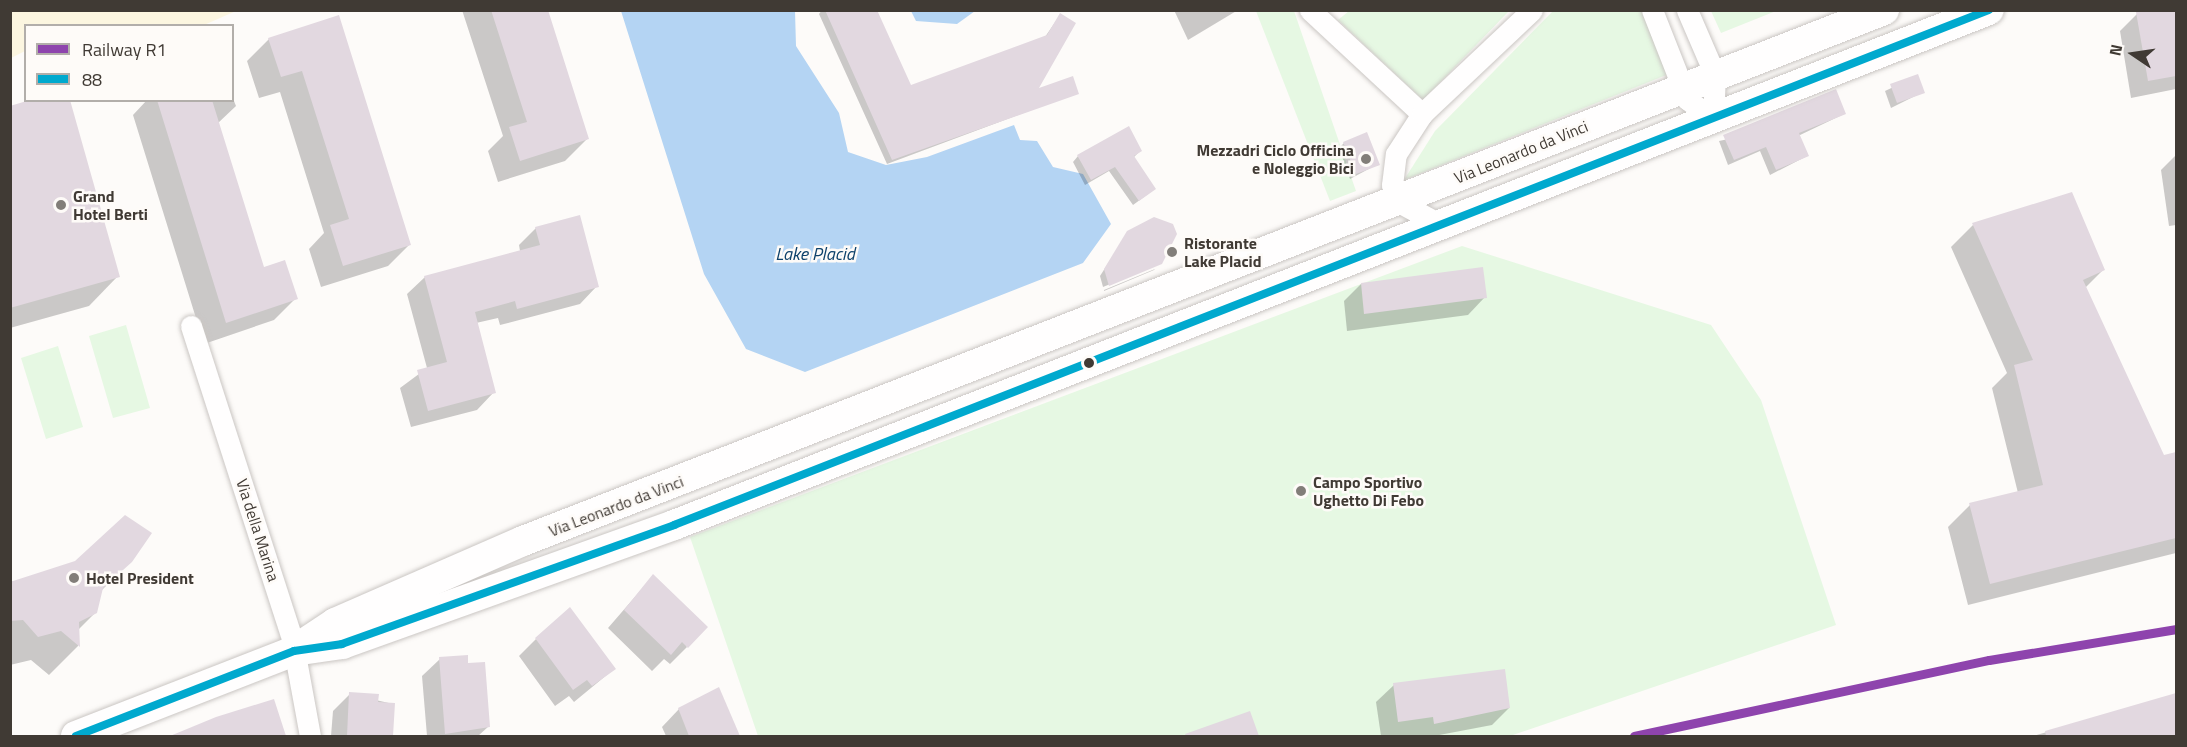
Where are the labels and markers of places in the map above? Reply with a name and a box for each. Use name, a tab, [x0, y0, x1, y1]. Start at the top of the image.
place label: Mezzadri Ciclo Officina e Noleggio Bici	[1197, 140, 1354, 178]
marker: Mezzadri Ciclo Officina e Noleggio Bici	[1359, 152, 1373, 166]
place label: Grand Hotel Berti	[73, 186, 148, 224]
marker: Grand Hotel Berti	[54, 198, 68, 212]
place label: Ristorante Lake Placid	[1184, 233, 1261, 271]
marker: Ristorante Lake Placid	[1165, 245, 1179, 259]
unlabelled marker	[1083, 357, 1095, 369]
place label: Campo Sportivo Ughetto Di Febo	[1313, 472, 1424, 510]
marker: Campo Sportivo Ughetto Di Febo	[1294, 484, 1308, 498]
place label: Hotel President	[86, 568, 194, 588]
marker: Hotel President	[67, 571, 81, 585]

